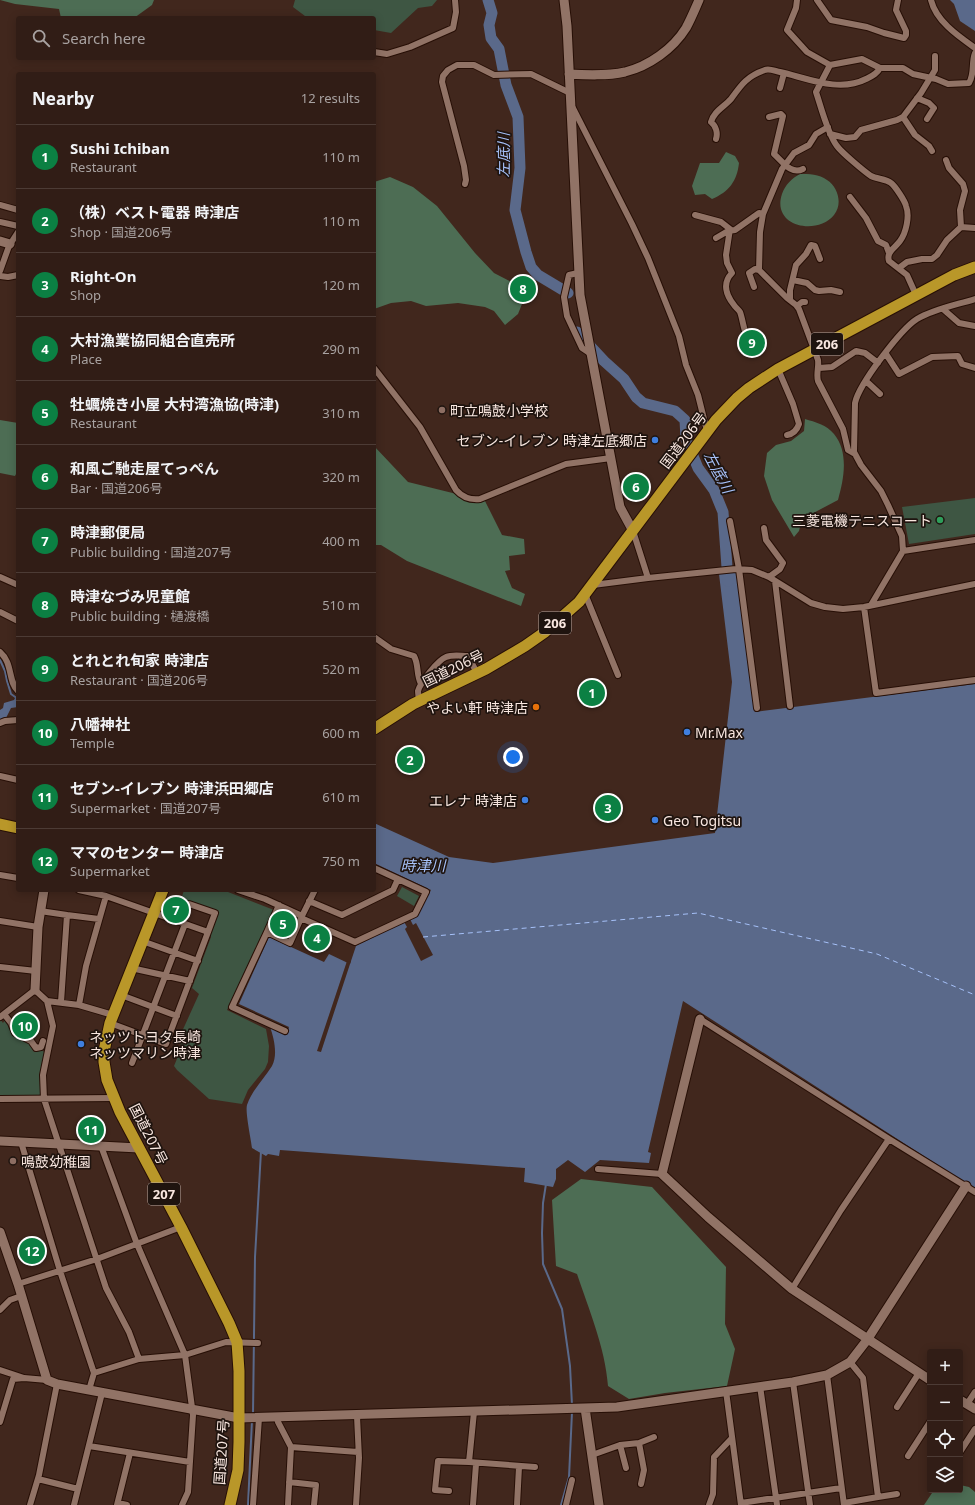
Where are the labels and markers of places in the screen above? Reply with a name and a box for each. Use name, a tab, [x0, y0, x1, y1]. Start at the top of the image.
pin: 8	[510, 274, 536, 304]
pin: 9	[739, 328, 765, 358]
place label: 町立鳴鼓小学校	[450, 401, 548, 420]
marker: 町立鳴鼓小学校	[437, 405, 447, 415]
place label: セブン-イレブン 時津左底郷店	[457, 431, 647, 450]
marker: セブン-イレブン 時津左底郷店	[650, 435, 660, 445]
pin: 6	[623, 472, 649, 502]
place label: 三菱電機テニスコート	[792, 511, 932, 530]
marker: 三菱電機テニスコート	[935, 515, 945, 525]
pin: 1	[579, 678, 605, 708]
place label: やよい軒 時津店	[426, 698, 528, 717]
marker: やよい軒 時津店	[531, 702, 541, 712]
place label: Mr.Max	[695, 723, 744, 742]
marker: Mr.Max	[682, 727, 692, 737]
pin: 2	[397, 745, 423, 775]
place label: エレナ 時津店	[429, 791, 517, 810]
pin: 3	[595, 793, 621, 823]
marker: エレナ 時津店	[520, 795, 530, 805]
place label: Geo Togitsu	[663, 811, 741, 830]
marker: Geo Togitsu	[650, 815, 660, 825]
pin: 7	[163, 895, 189, 925]
pin: 5	[270, 909, 296, 939]
pin: 4	[304, 923, 330, 953]
pin: 10	[12, 1011, 38, 1041]
place label: ネッツトヨタ長崎 ネッツマリン時津	[89, 1027, 201, 1062]
marker: ネッツトヨタ長崎 ネッツマリン時津	[76, 1039, 86, 1049]
pin: 11	[78, 1115, 104, 1145]
place label: 鳴鼓幼稚園	[21, 1152, 91, 1171]
marker: 鳴鼓幼稚園	[8, 1156, 18, 1166]
pin: 12	[19, 1236, 45, 1266]

